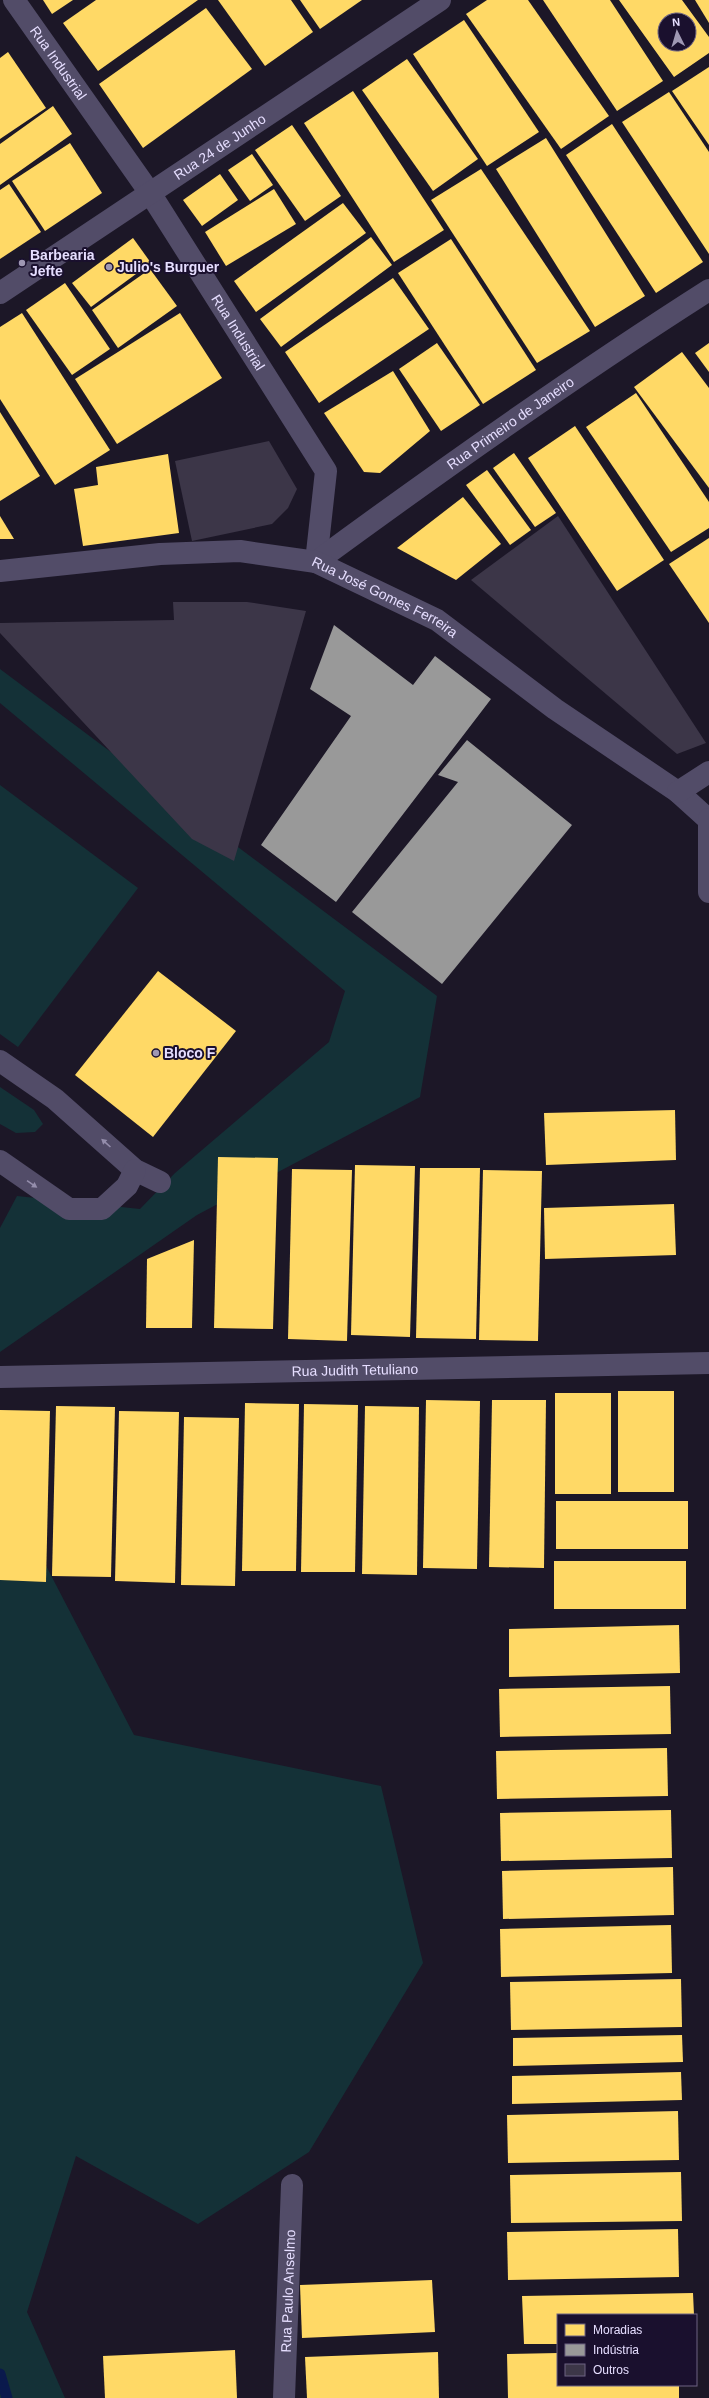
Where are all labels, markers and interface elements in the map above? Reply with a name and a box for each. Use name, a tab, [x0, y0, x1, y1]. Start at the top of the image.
north arrow	[657, 12, 697, 52]
text: N	[672, 16, 681, 28]
street label: Rua Industrial	[27, 23, 90, 103]
street label: Rua 24 de Junho	[171, 110, 269, 183]
place label: Barbearia Jefte	[30, 247, 95, 279]
marker: Barbearia Jefte	[17, 258, 27, 268]
place label: Julio's Burguer	[117, 259, 220, 275]
marker: Julio's Burguer	[104, 262, 114, 272]
street label: Rua Industrial	[208, 292, 268, 373]
street label: Rua Primeiro de Janeiro	[444, 373, 577, 473]
street label: Rua José Gomes Ferreira	[310, 553, 461, 641]
place label: Bloco F	[164, 1045, 216, 1061]
marker: Bloco F	[151, 1048, 161, 1058]
one-way arrow	[101, 1139, 112, 1148]
one-way arrow	[27, 1180, 37, 1188]
street label: Rua Judith Tetuliano	[291, 1361, 419, 1379]
street label: Rua Paulo Anselmo	[278, 2229, 298, 2353]
legend	[557, 2314, 697, 2386]
text: Moradias	[593, 2323, 642, 2337]
text: Indústria	[593, 2343, 639, 2357]
text: Outros	[593, 2363, 629, 2377]

